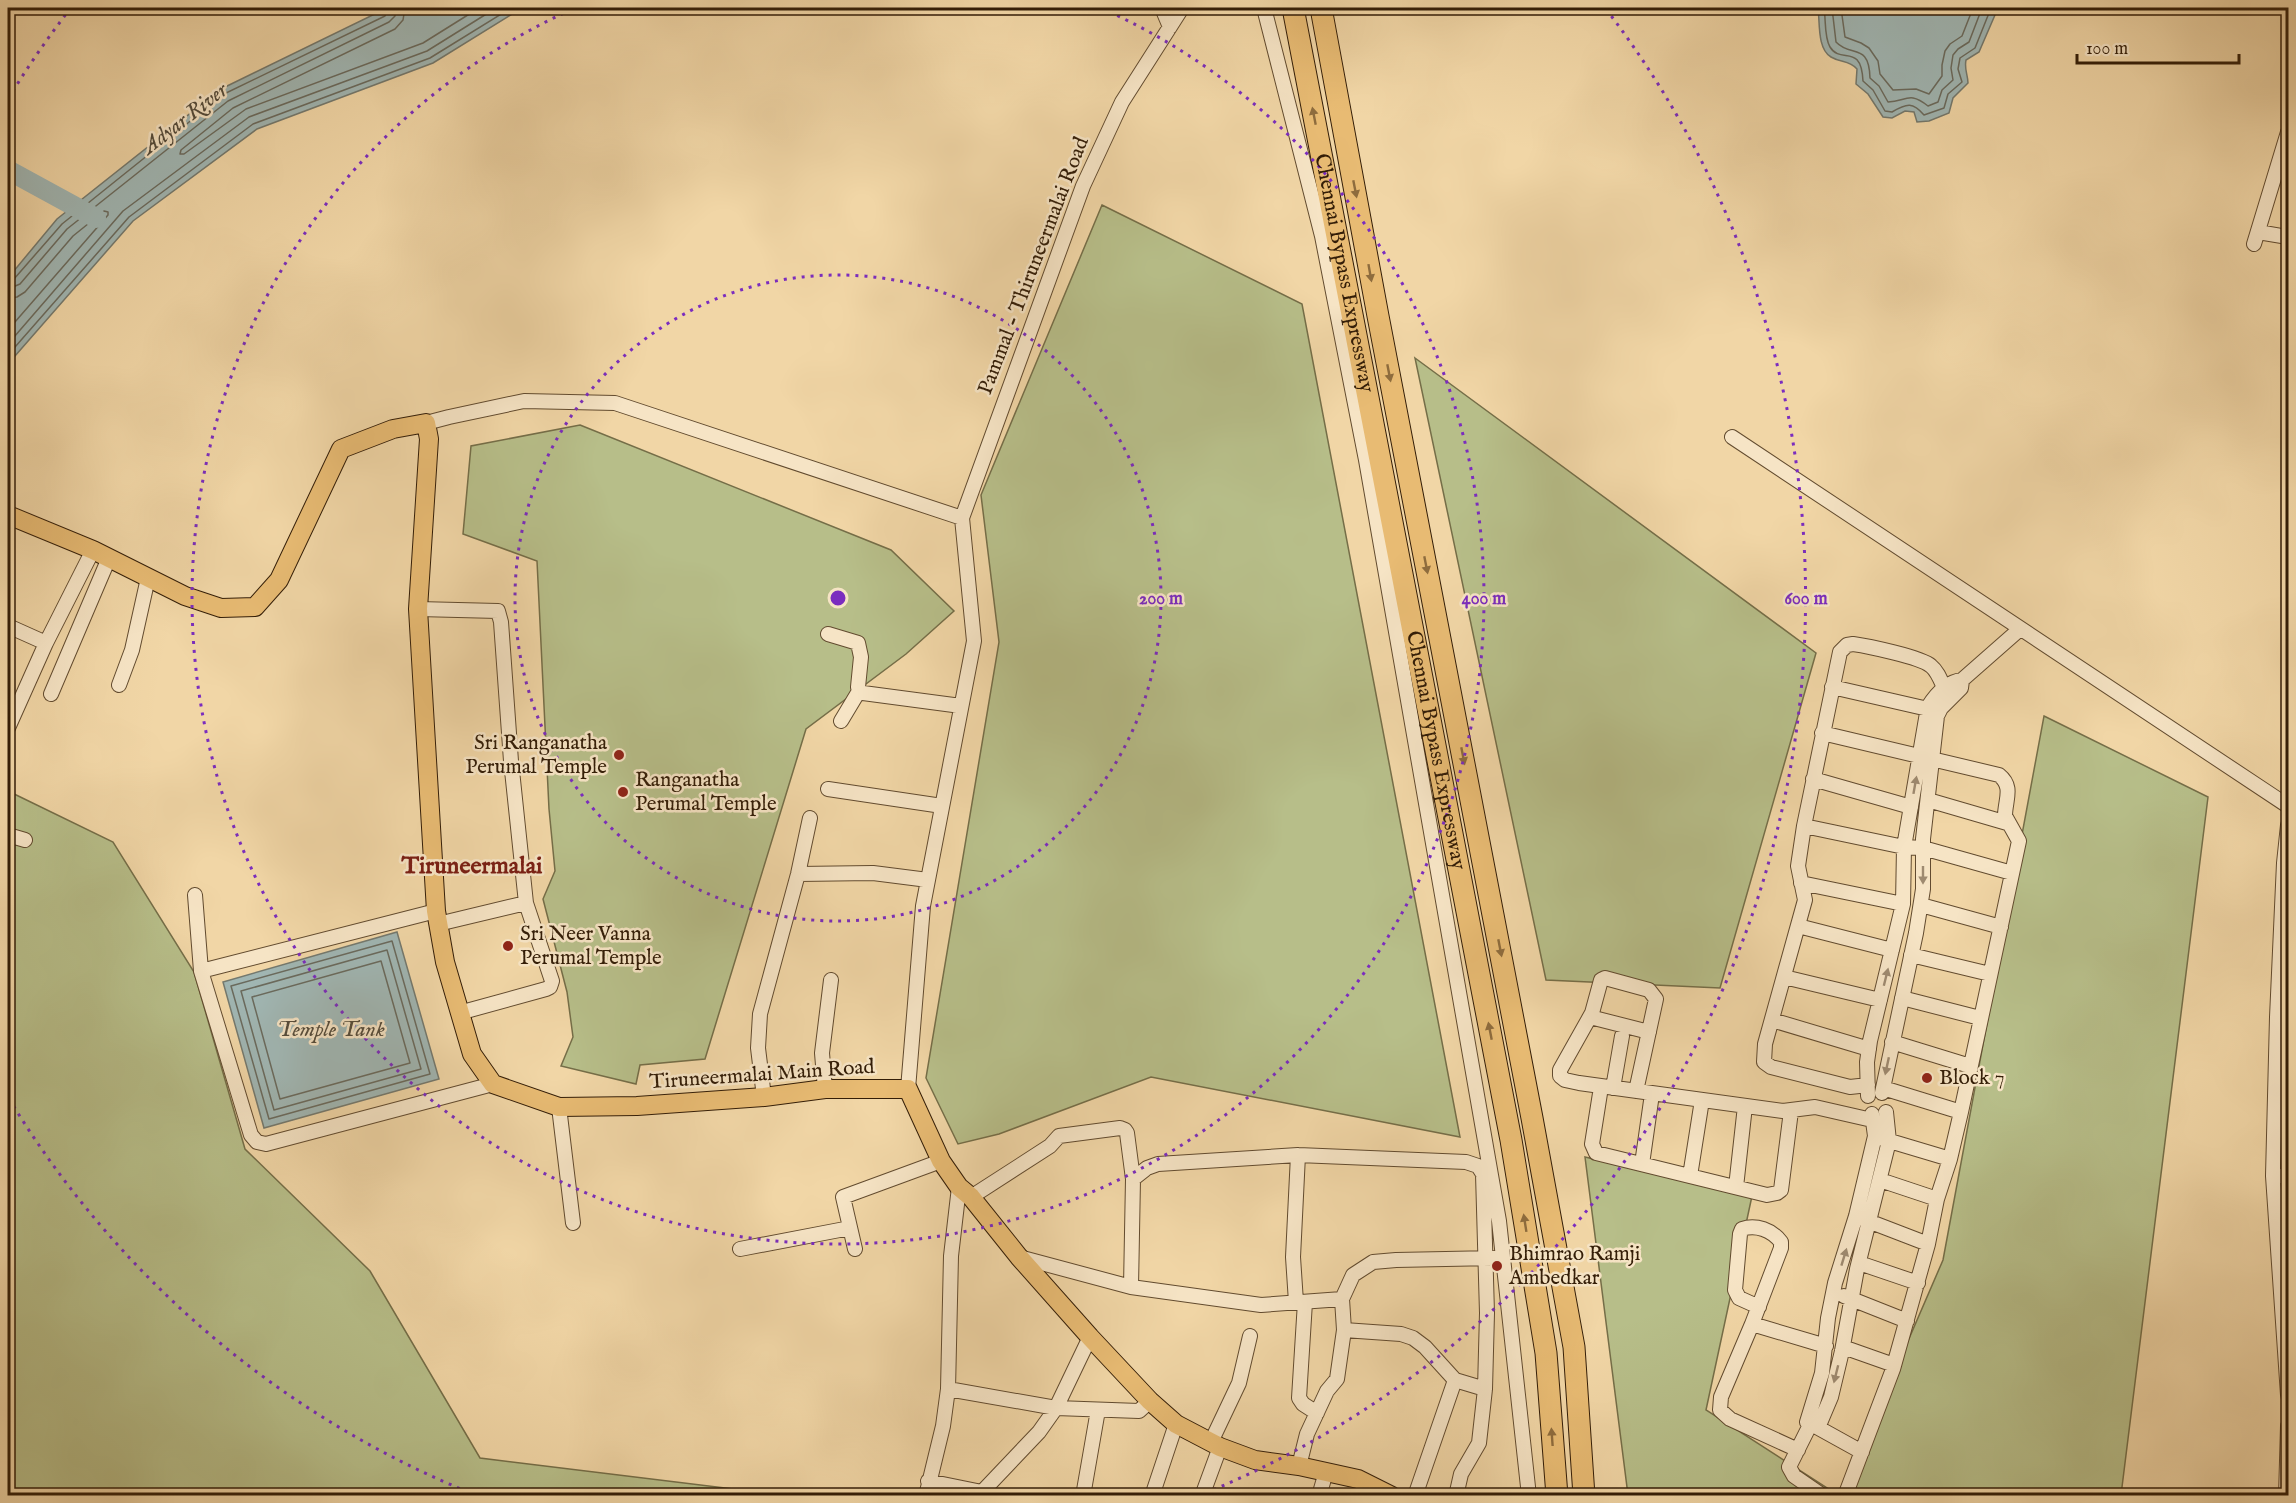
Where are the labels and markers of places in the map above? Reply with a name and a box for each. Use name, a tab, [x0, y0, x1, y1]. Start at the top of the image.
centre of rings	[828, 588, 848, 608]
place label: Sri Ranganatha Perumal Temple	[465, 730, 608, 781]
marker: Sri Ranganatha Perumal Temple	[612, 748, 626, 762]
place label: Ranganatha Perumal Temple	[635, 767, 777, 818]
marker: Ranganatha Perumal Temple	[616, 785, 630, 799]
place label: Sri Neer Vanna Perumal Temple	[520, 921, 662, 972]
marker: Sri Neer Vanna Perumal Temple	[501, 939, 515, 953]
place label: Block 7	[1939, 1065, 2005, 1092]
marker: Block 7	[1920, 1071, 1934, 1085]
place label: Bhimrao Ramji Ambedkar	[1508, 1241, 1640, 1292]
marker: Bhimrao Ramji Ambedkar	[1490, 1259, 1504, 1273]

